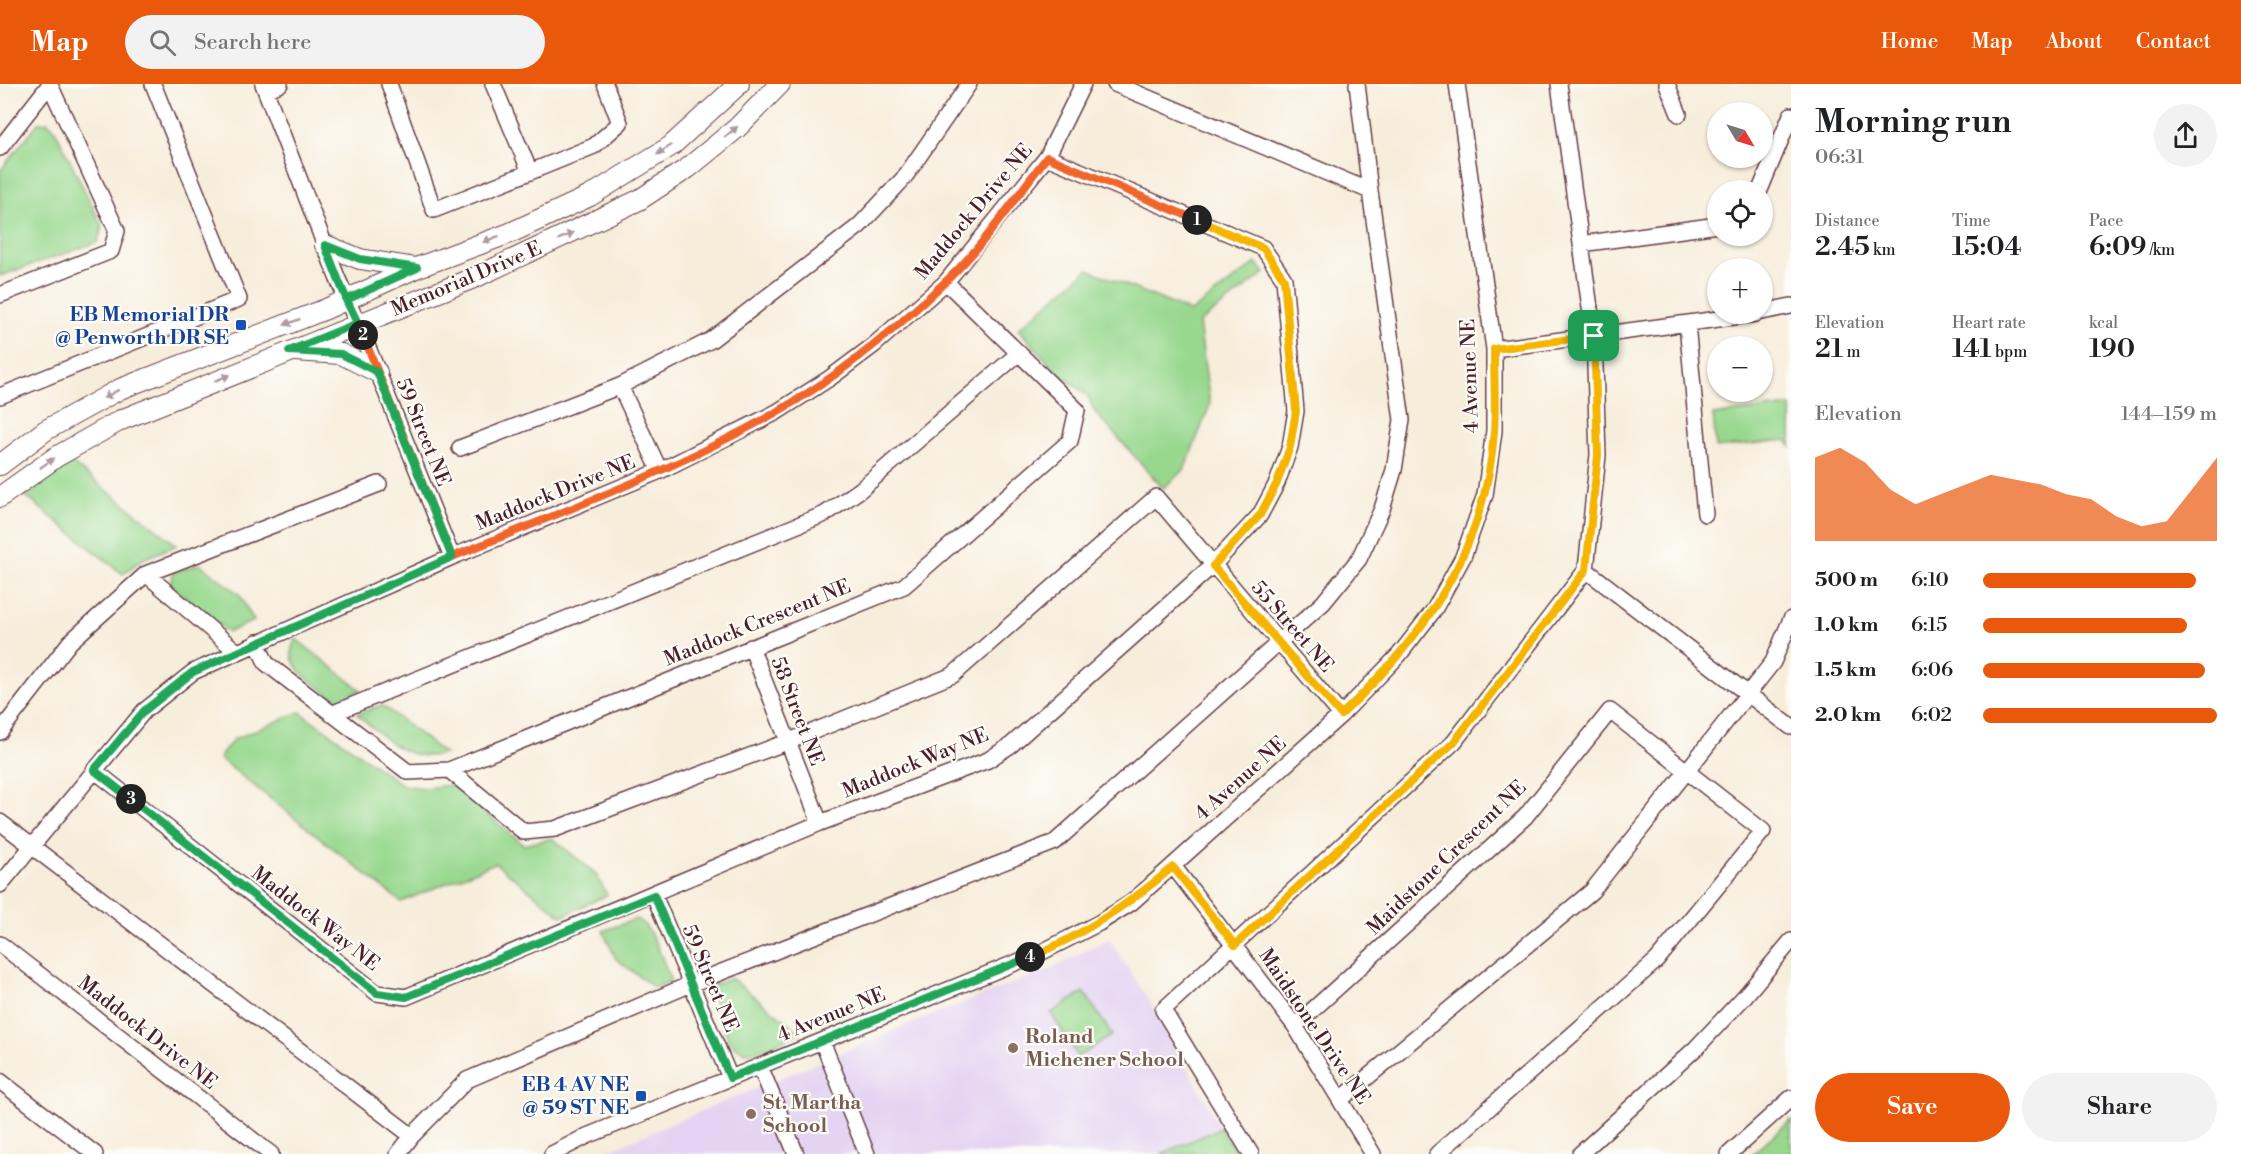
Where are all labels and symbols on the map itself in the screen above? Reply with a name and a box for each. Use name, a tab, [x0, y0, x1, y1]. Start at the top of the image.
north arrow	[1707, 102, 1773, 168]
one-way arrow	[723, 126, 739, 139]
street label: Maddock Drive NE	[910, 139, 1038, 285]
one-way arrow	[656, 144, 672, 155]
pin: 1	[1182, 205, 1212, 235]
one-way arrow	[558, 231, 575, 240]
one-way arrow	[482, 235, 500, 245]
street label: Memorial Drive E	[388, 236, 546, 322]
place label: EB Memorial DR @ Penworth DR SE	[55, 303, 230, 351]
pin	[1568, 310, 1619, 361]
marker: EB Memorial DR @ Penworth DR SE	[234, 318, 248, 332]
one-way arrow	[283, 318, 301, 327]
street label: 4 Avenue NE	[1456, 318, 1485, 434]
pin: 2	[348, 320, 378, 350]
one-way arrow	[214, 373, 232, 383]
street label: 59 Street NE	[390, 375, 456, 490]
one-way arrow	[102, 389, 119, 399]
street label: Maddock Drive NE	[472, 450, 639, 537]
one-way arrow	[39, 457, 55, 469]
street label: Maddock Crescent NE	[660, 574, 855, 672]
street label: 55 Street NE	[1245, 576, 1338, 678]
street label: 58 Street NE	[764, 654, 829, 769]
street label: Maddock Way NE	[839, 723, 992, 804]
street label: 4 Avenue NE	[1190, 731, 1292, 827]
street label: Maidstone Crescent NE	[1362, 775, 1532, 941]
pin: 3	[116, 784, 146, 814]
street label: Maddock Way NE	[246, 861, 384, 977]
street label: 59 Street NE	[676, 921, 743, 1036]
pin: 4	[1015, 942, 1045, 972]
street label: Maidstone Drive NE	[1252, 944, 1375, 1110]
street label: Maddock Drive NE	[72, 971, 222, 1095]
street label: 4 Avenue NE	[774, 982, 889, 1048]
place label: Roland Michener School	[1025, 1025, 1184, 1073]
marker: Roland Michener School	[1006, 1041, 1020, 1055]
place label: EB 4 AV NE @ 59 ST NE	[522, 1073, 629, 1121]
marker: EB 4 AV NE @ 59 ST NE	[634, 1089, 648, 1103]
place label: St. Martha School	[763, 1091, 861, 1139]
marker: St. Martha School	[744, 1107, 758, 1121]

